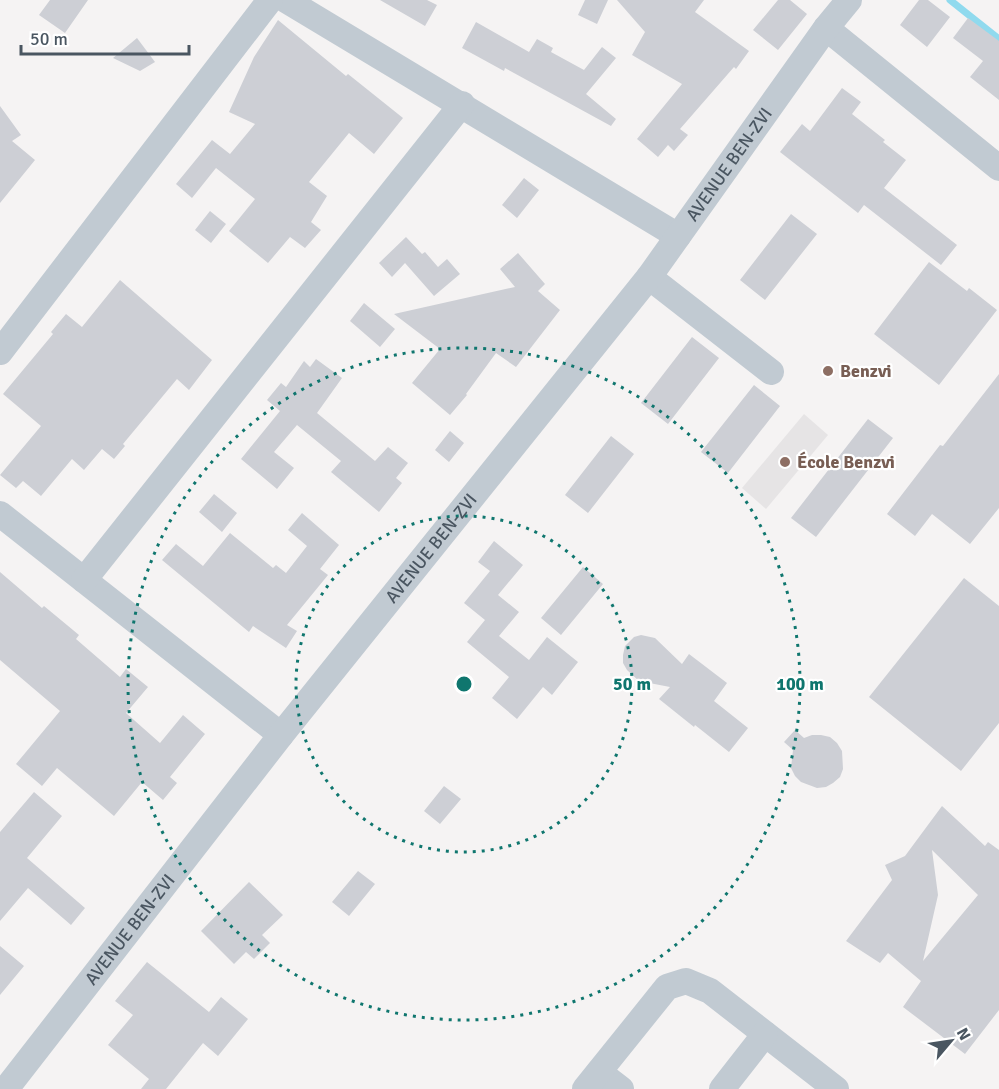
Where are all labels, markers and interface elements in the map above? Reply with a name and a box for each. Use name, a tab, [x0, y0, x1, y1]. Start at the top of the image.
scale bar	[21, 18, 189, 56]
text: 50 m	[30, 28, 68, 50]
street label: AVENUE BEN-ZVI	[681, 103, 777, 225]
place label: Benzvi	[840, 360, 892, 382]
marker: Benzvi	[821, 364, 835, 378]
place label: École Benzvi	[797, 451, 895, 473]
marker: École Benzvi	[778, 455, 792, 469]
street label: AVENUE BEN-ZVI	[381, 489, 482, 607]
text: 50 m	[613, 673, 651, 695]
text: 100 m	[776, 673, 824, 695]
centre of rings	[454, 674, 474, 694]
street label: AVENUE BEN-ZVI	[80, 870, 180, 989]
north arrow	[921, 1011, 981, 1071]
text: N	[952, 1024, 975, 1044]

